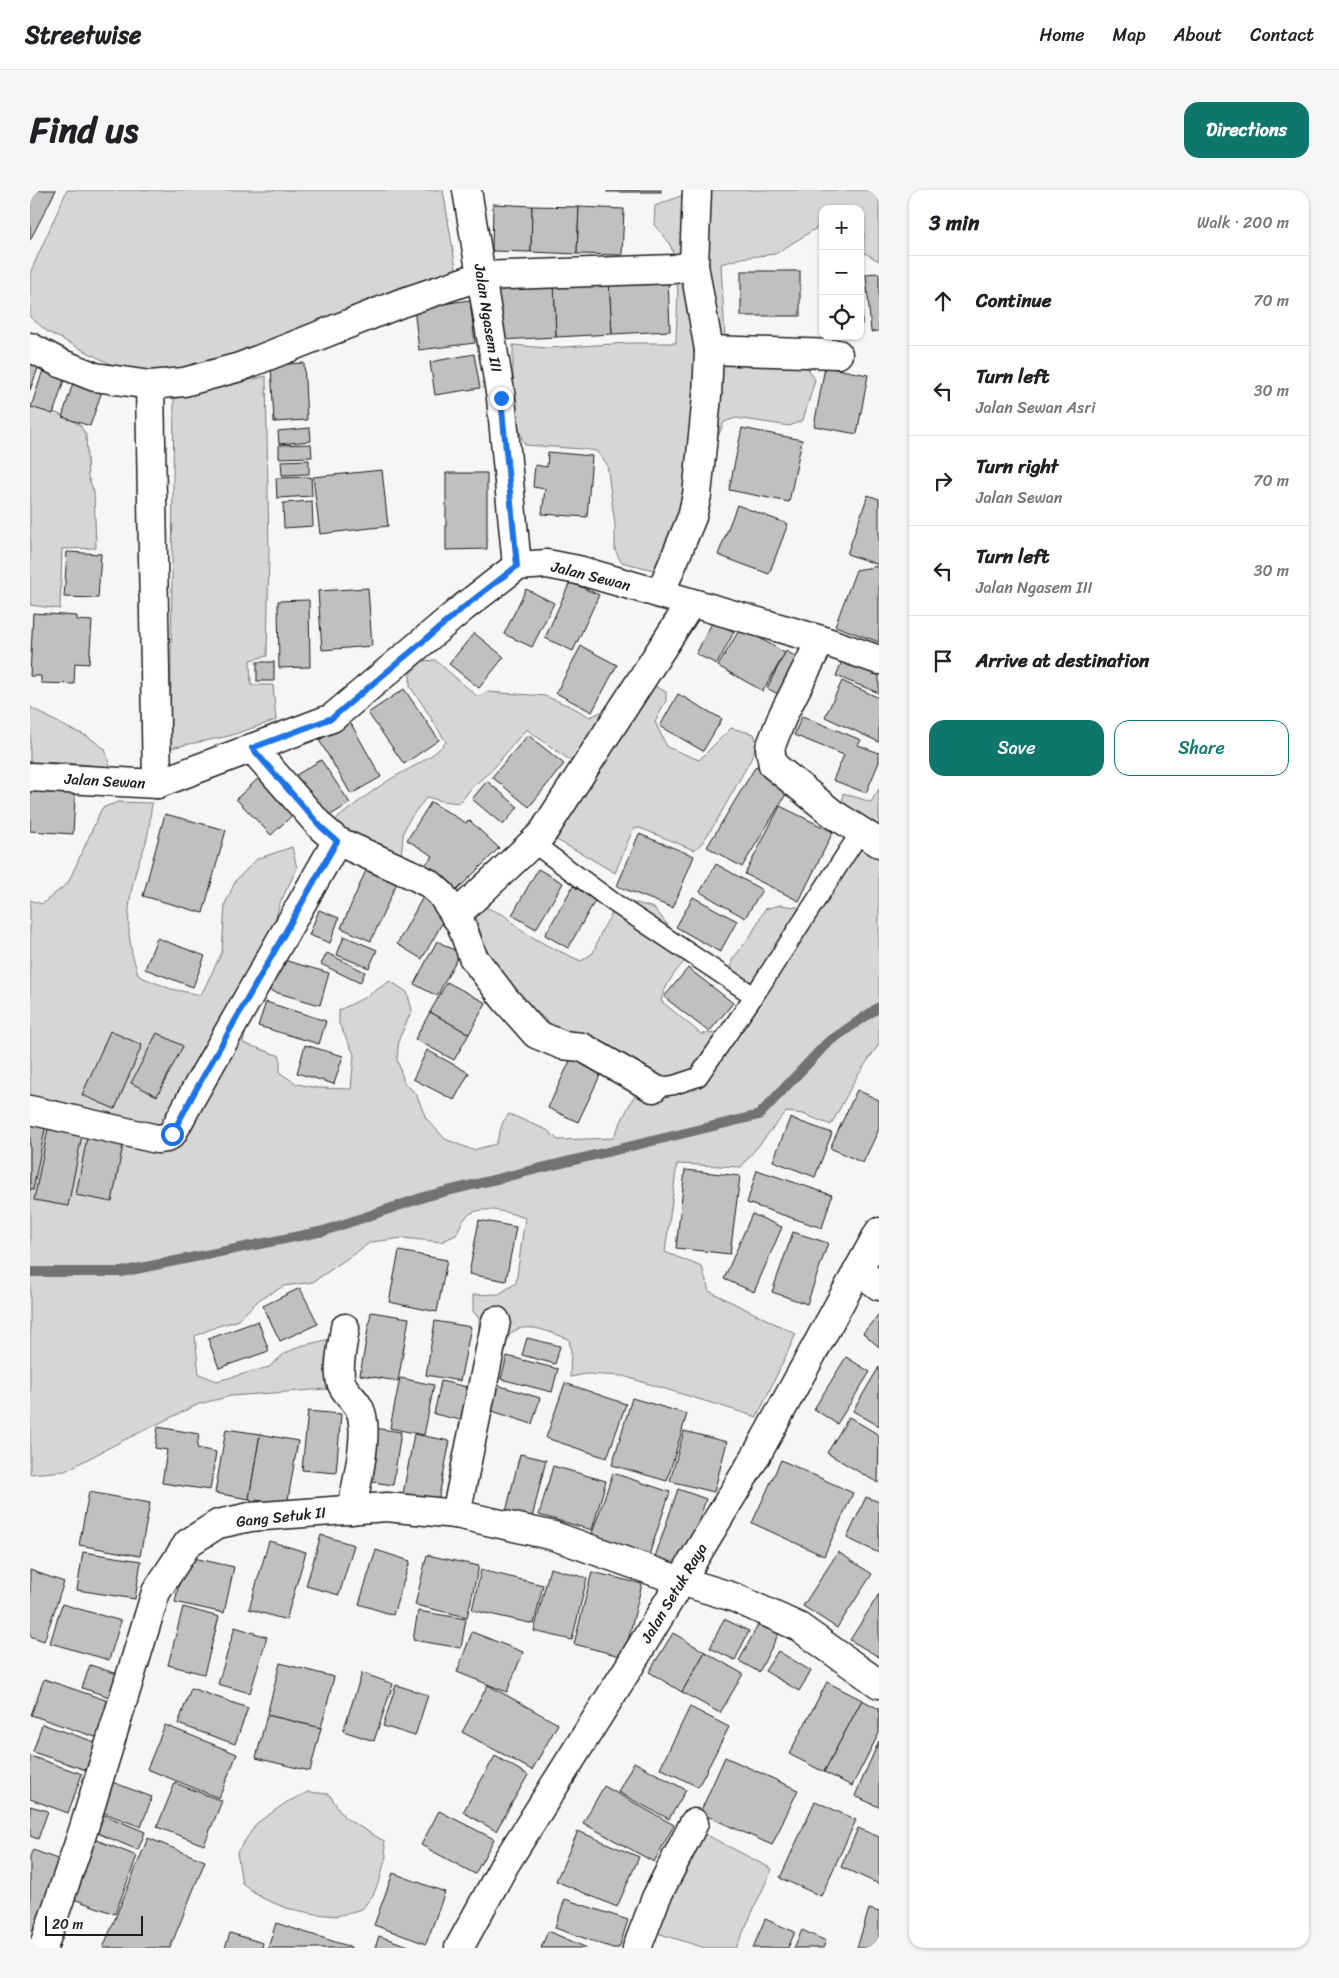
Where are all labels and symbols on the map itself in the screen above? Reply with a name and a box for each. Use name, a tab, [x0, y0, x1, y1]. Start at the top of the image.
street label: Jalan Ngasem III	[466, 261, 509, 374]
route end	[490, 387, 513, 410]
street label: Jalan Sewan	[548, 553, 633, 598]
street label: Jalan Sewan	[63, 766, 146, 796]
route start	[161, 1123, 184, 1146]
street label: Gang Setuk II	[235, 1499, 328, 1535]
street label: Jalan Setuk Raya	[633, 1538, 714, 1649]
scale bar	[45, 1913, 142, 1936]

